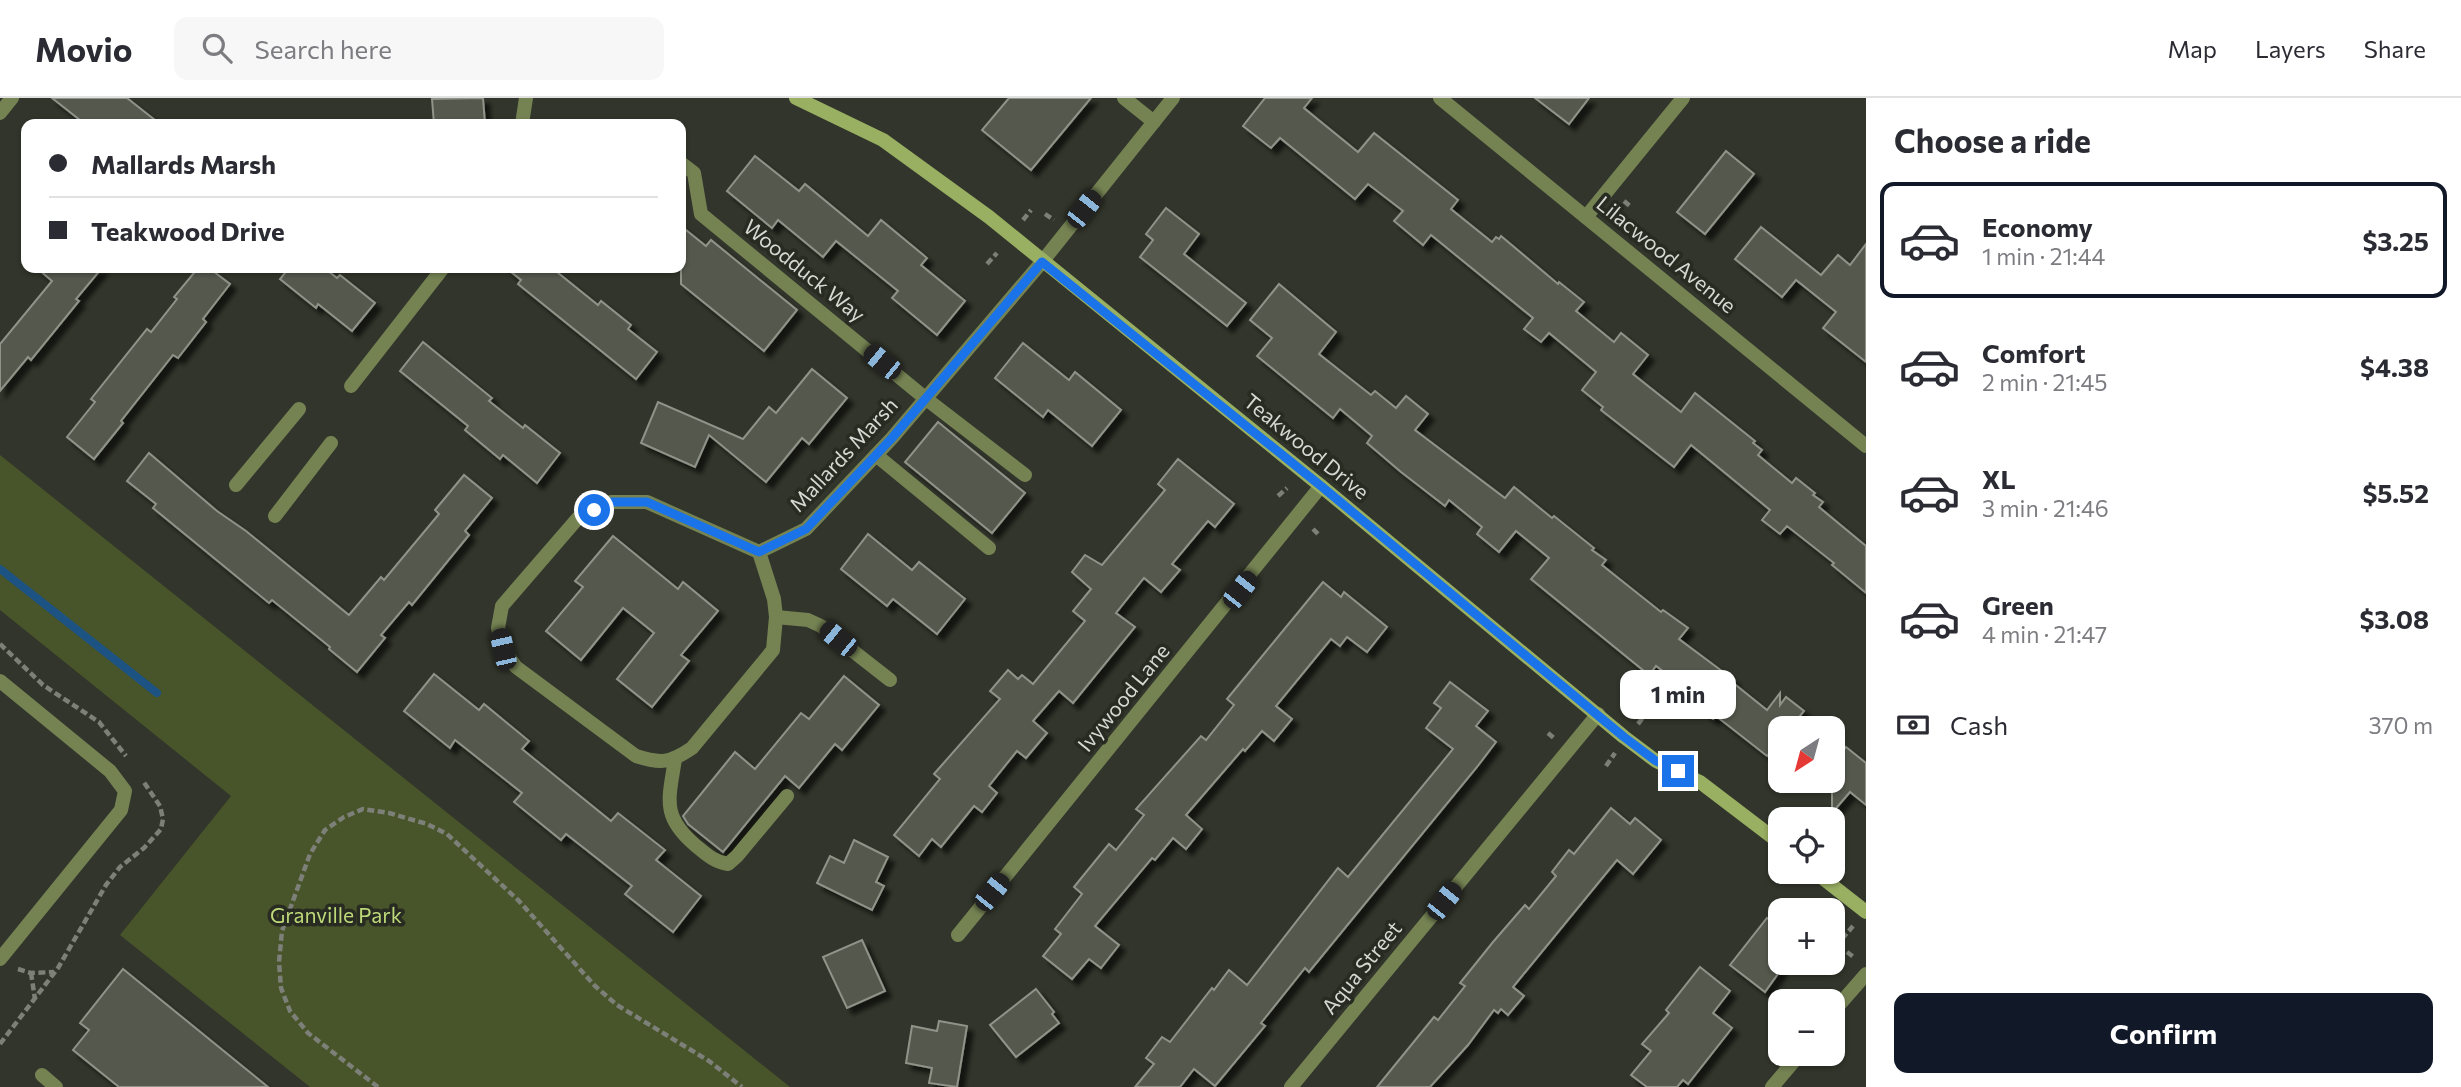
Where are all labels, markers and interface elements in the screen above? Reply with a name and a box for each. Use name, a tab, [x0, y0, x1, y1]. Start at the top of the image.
search box	[174, 17, 664, 80]
text: Movio	[35, 28, 132, 69]
icon: search	[198, 29, 236, 67]
text: Search here	[254, 33, 392, 64]
text: Map	[2168, 34, 2217, 63]
text: Layers	[2255, 34, 2326, 63]
text: Share	[2364, 34, 2426, 63]
text: Choose a ride	[1894, 120, 2091, 160]
text: Mallards Marsh	[91, 148, 276, 179]
car	[1063, 186, 1106, 232]
street label: Lilacwood Avenue	[1592, 190, 1742, 318]
icon: car	[1898, 209, 1961, 272]
text: Economy	[1982, 211, 2093, 242]
street label: Woodduck Way	[739, 213, 871, 326]
text: Teakwood Drive	[91, 215, 285, 246]
text: $3.25	[2362, 225, 2429, 256]
text: 1 min · 21:44	[1982, 242, 2105, 270]
icon: car	[1898, 335, 1961, 398]
text: Comfort	[1982, 337, 2085, 368]
car	[860, 341, 905, 383]
text: $4.38	[2360, 351, 2429, 382]
text: 2 min · 21:45	[1982, 368, 2108, 396]
street label: Teakwood Drive	[1239, 388, 1375, 504]
street label: Mallards Marsh	[784, 392, 902, 516]
icon: car	[1898, 461, 1961, 524]
text: XL	[1982, 463, 2016, 494]
text: $5.52	[2362, 477, 2429, 508]
route start	[578, 494, 610, 526]
text: 3 min · 21:46	[1982, 494, 2109, 522]
car	[1219, 567, 1262, 613]
icon: car	[1898, 587, 1961, 650]
text: Green	[1982, 589, 2054, 620]
text: $3.08	[2359, 603, 2429, 634]
car	[816, 618, 861, 660]
text: 4 min · 21:47	[1982, 620, 2107, 648]
car	[489, 626, 518, 672]
street label: Ivywood Lane	[1072, 638, 1174, 756]
callout: 1 min	[1620, 670, 1736, 718]
text: 1 min	[1651, 680, 1705, 708]
icon: cash	[1894, 706, 1932, 744]
text: Cash	[1950, 709, 2008, 740]
text: 370 m	[2368, 711, 2433, 739]
north arrow	[1768, 716, 1844, 793]
map controls	[1768, 716, 1845, 1066]
route end	[1662, 755, 1694, 787]
button: locate	[1768, 807, 1845, 884]
car	[971, 869, 1014, 915]
car	[1423, 878, 1466, 924]
button: +	[1768, 898, 1845, 975]
park label: Granville Park	[270, 902, 402, 927]
street label: Aqua Street	[1316, 916, 1406, 1019]
button: −	[1768, 989, 1845, 1066]
button: Confirm	[1894, 993, 2433, 1073]

